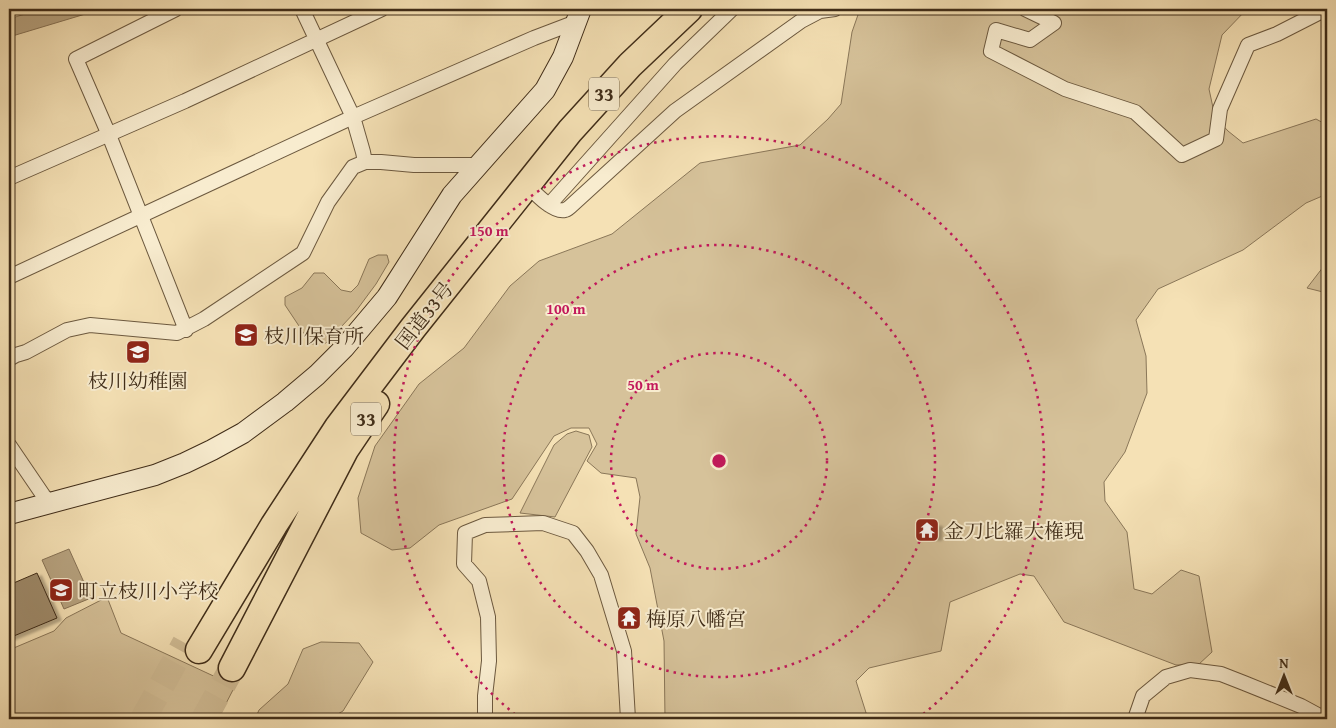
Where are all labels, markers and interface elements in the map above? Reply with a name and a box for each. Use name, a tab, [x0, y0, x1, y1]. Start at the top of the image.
road number: 33	[589, 78, 619, 110]
text: 150 m	[469, 220, 509, 241]
street label: 国道33号	[388, 275, 460, 355]
text: 100 m	[546, 298, 586, 319]
place label: 枝川保育所	[264, 321, 364, 350]
school or university icon: 枝川保育所	[233, 322, 259, 348]
school or university icon: 枝川幼稚園	[125, 339, 151, 365]
place label: 枝川幼稚園	[88, 366, 188, 395]
text: 50 m	[627, 374, 659, 395]
road number: 33	[351, 402, 381, 436]
centre of rings	[710, 452, 728, 470]
place label: 金刀比羅大権現	[944, 516, 1084, 545]
temple icon: 金刀比羅大権現	[914, 517, 940, 543]
place label: 町立枝川小学校	[78, 576, 218, 605]
school or university icon: 町立枝川小学校	[48, 577, 74, 603]
place label: 梅原八幡宮	[646, 604, 746, 633]
temple icon: 梅原八幡宮	[616, 605, 642, 631]
north arrow	[1258, 650, 1308, 700]
text: N	[1279, 653, 1289, 673]

